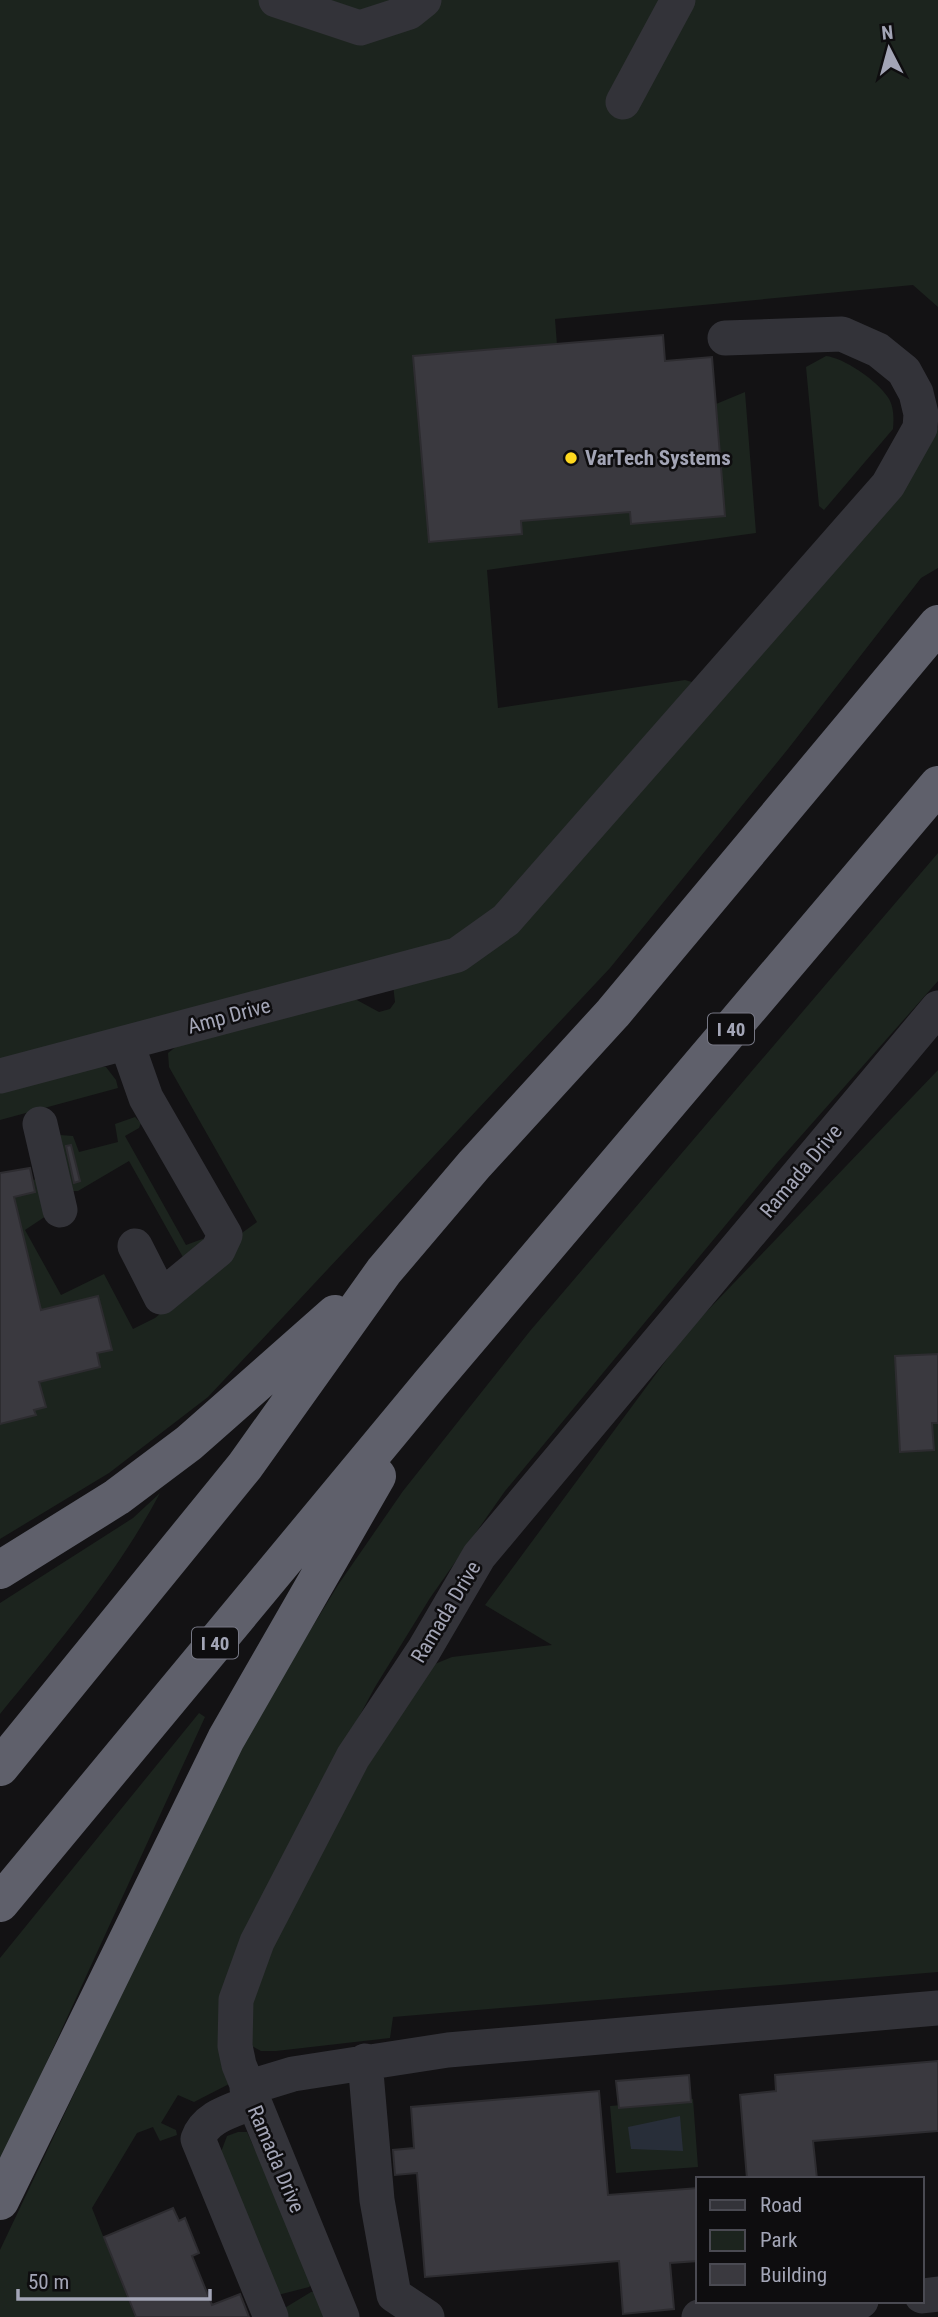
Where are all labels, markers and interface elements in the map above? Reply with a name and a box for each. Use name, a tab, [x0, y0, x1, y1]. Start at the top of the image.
north arrow	[854, 14, 924, 84]
text: N	[880, 21, 894, 45]
place label: VarTech Systems	[585, 446, 731, 470]
marker: VarTech Systems	[563, 450, 579, 466]
street label: Amp Drive	[185, 993, 273, 1039]
road number: I 40	[708, 1014, 754, 1044]
street label: Ramada Drive	[755, 1119, 847, 1222]
street label: Ramada Drive	[406, 1557, 486, 1667]
road number: I 40	[192, 1628, 238, 1658]
street label: Ramada Drive	[243, 2102, 309, 2216]
legend	[696, 2177, 924, 2303]
text: Road	[760, 2193, 802, 2217]
text: Park	[760, 2228, 798, 2252]
scale bar	[18, 2258, 210, 2302]
text: Building	[760, 2263, 827, 2287]
text: 50 m	[28, 2270, 69, 2294]

